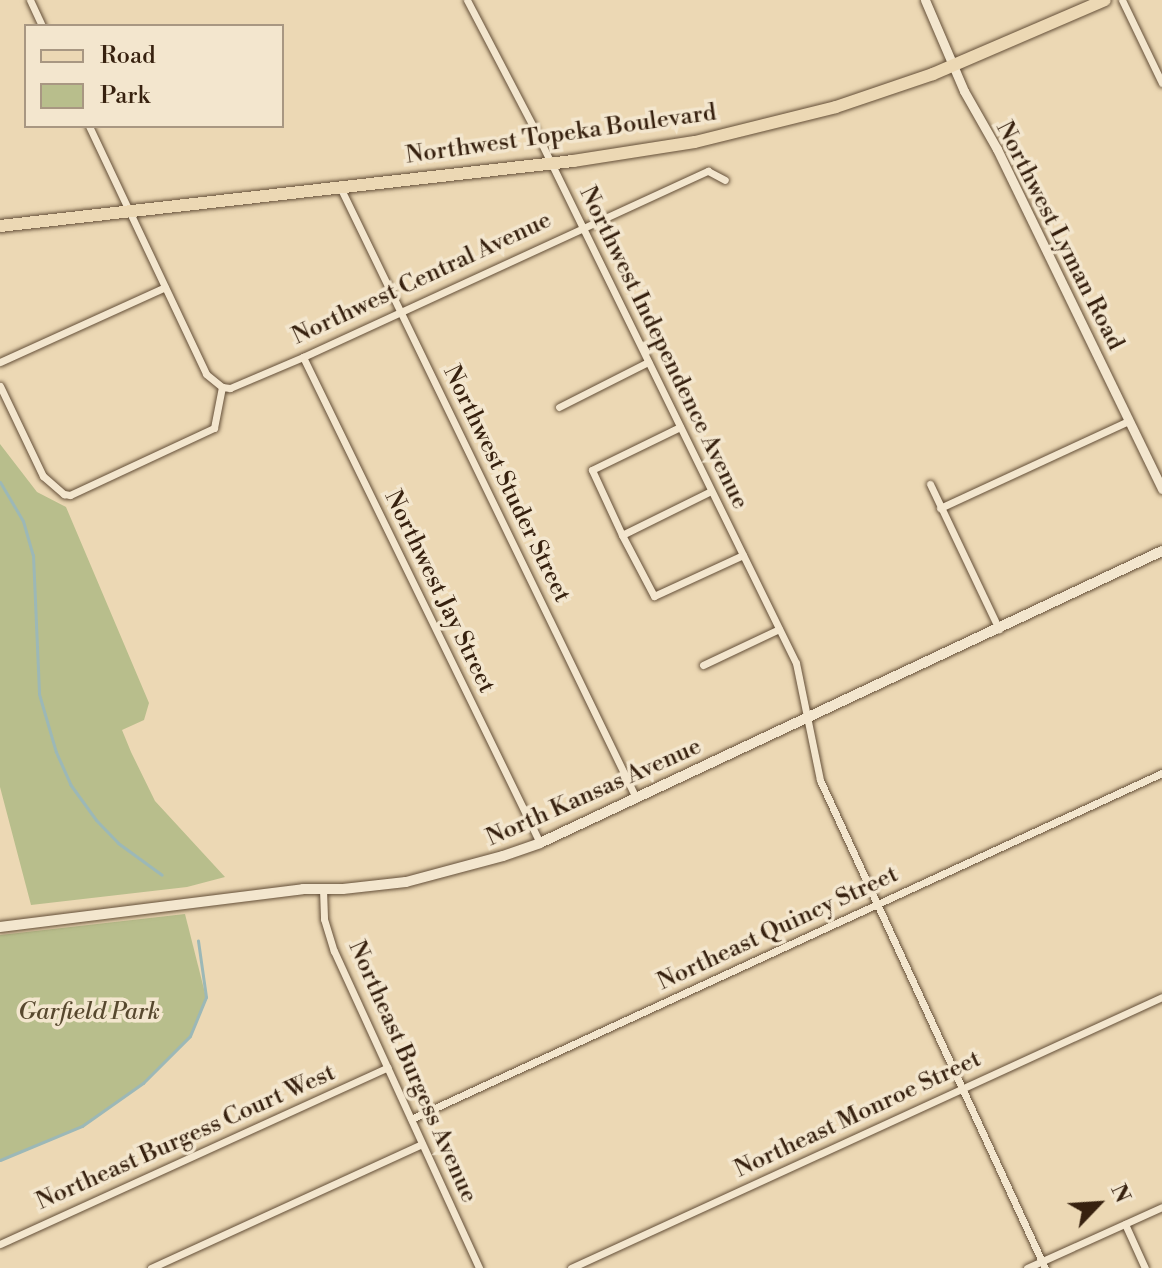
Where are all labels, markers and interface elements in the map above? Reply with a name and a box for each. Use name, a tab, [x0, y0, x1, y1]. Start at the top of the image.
legend	[24, 24, 284, 128]
text: Road	[100, 41, 156, 71]
text: Park	[100, 81, 150, 111]
street label: Northwest Topeka Boulevard	[404, 99, 718, 171]
street label: Northwest Lyman Road	[989, 117, 1129, 355]
street label: Northwest Independence Avenue	[572, 182, 754, 514]
street label: Northwest Central Avenue	[288, 206, 556, 352]
street label: Northwest Studer Street	[436, 361, 576, 607]
street label: Northwest Jay Street	[377, 486, 501, 698]
street label: North Kansas Avenue	[482, 733, 706, 853]
street label: Northeast Quincy Street	[653, 861, 903, 997]
street label: Northeast Burgess Avenue	[341, 937, 483, 1207]
park label: Garfield Park	[18, 999, 160, 1027]
street label: Northeast Monroe Street	[730, 1045, 986, 1185]
street label: Northeast Burgess Court West	[32, 1059, 340, 1217]
north arrow	[1058, 1164, 1138, 1244]
text: N	[1104, 1180, 1136, 1207]

